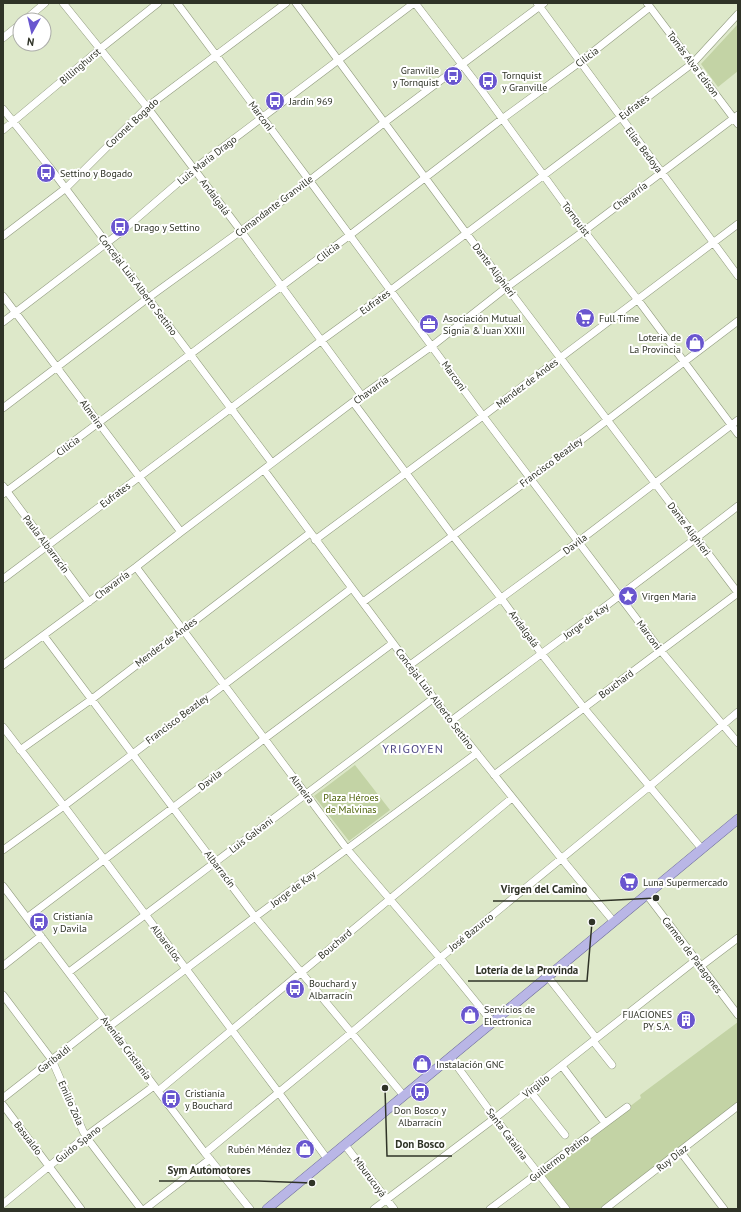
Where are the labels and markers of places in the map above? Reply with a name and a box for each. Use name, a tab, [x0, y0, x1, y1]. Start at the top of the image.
place label: Granville y Tornquist	[393, 64, 440, 89]
bus stop icon: Granville y Tornquist	[442, 65, 464, 87]
place label: Tornquist y Granville	[502, 69, 547, 94]
bus stop icon: Tornquist y Granville	[477, 70, 499, 92]
bus stop icon: Jardín 969	[264, 90, 286, 112]
place label: Jardín 969	[288, 95, 333, 108]
bus stop icon: Settino y Bogado	[35, 162, 57, 184]
place label: Settino y Bogado	[60, 167, 132, 180]
bus stop icon: Drago y Settino	[109, 216, 131, 238]
place label: Drago y Settino	[134, 221, 200, 234]
supermarket icon: Full Time	[574, 307, 596, 329]
place label: Asociación Mutual Signia & Juan XXIII	[443, 312, 525, 337]
place label: Full Time	[599, 312, 639, 325]
office icon: Asociación Mutual Signia & Juan XXIII	[418, 313, 440, 335]
place label: Loteria de La Provincia	[629, 331, 681, 356]
shop icon: Loteria de La Provincia	[684, 332, 706, 354]
place icon: Virgen Maria	[617, 585, 639, 607]
place label: Virgen Maria	[641, 590, 696, 603]
supermarket icon: Luna Supermercado	[618, 871, 640, 893]
place label: Luna Supermercado	[643, 876, 728, 889]
callout: Virgen del Camino	[493, 878, 596, 901]
place label: Cristianía y Davila	[53, 910, 93, 935]
bus stop icon: Cristianía y Davila	[28, 911, 50, 933]
callout: Lotería de la Provinda	[468, 958, 587, 981]
place label: Bouchard y Albarracín	[309, 977, 357, 1002]
bus stop icon: Bouchard y Albarracín	[284, 978, 306, 1000]
place label: Servicios de Electronica	[484, 1003, 535, 1028]
shop icon: Servicios de Electronica	[459, 1004, 481, 1026]
place label: FIJACIONES PY S.A.	[623, 1008, 672, 1033]
building icon: FIJACIONES PY S.A.	[675, 1009, 697, 1031]
shop icon: Instalación GNC	[411, 1053, 433, 1075]
place label: Instalación GNC	[436, 1058, 504, 1071]
bus stop icon: Don Bosco y Albarracín	[409, 1081, 431, 1103]
place label: Cristianía y Bouchard	[185, 1087, 232, 1112]
bus stop icon: Cristianía y Bouchard	[160, 1088, 182, 1110]
place label: Don Bosco y Albarracín	[394, 1104, 446, 1129]
callout: Don Bosco	[387, 1133, 452, 1156]
shop icon: Rubén Méndez	[294, 1138, 316, 1160]
place label: Rubén Méndez	[228, 1143, 291, 1156]
callout: Sym Automotores	[159, 1158, 258, 1181]

